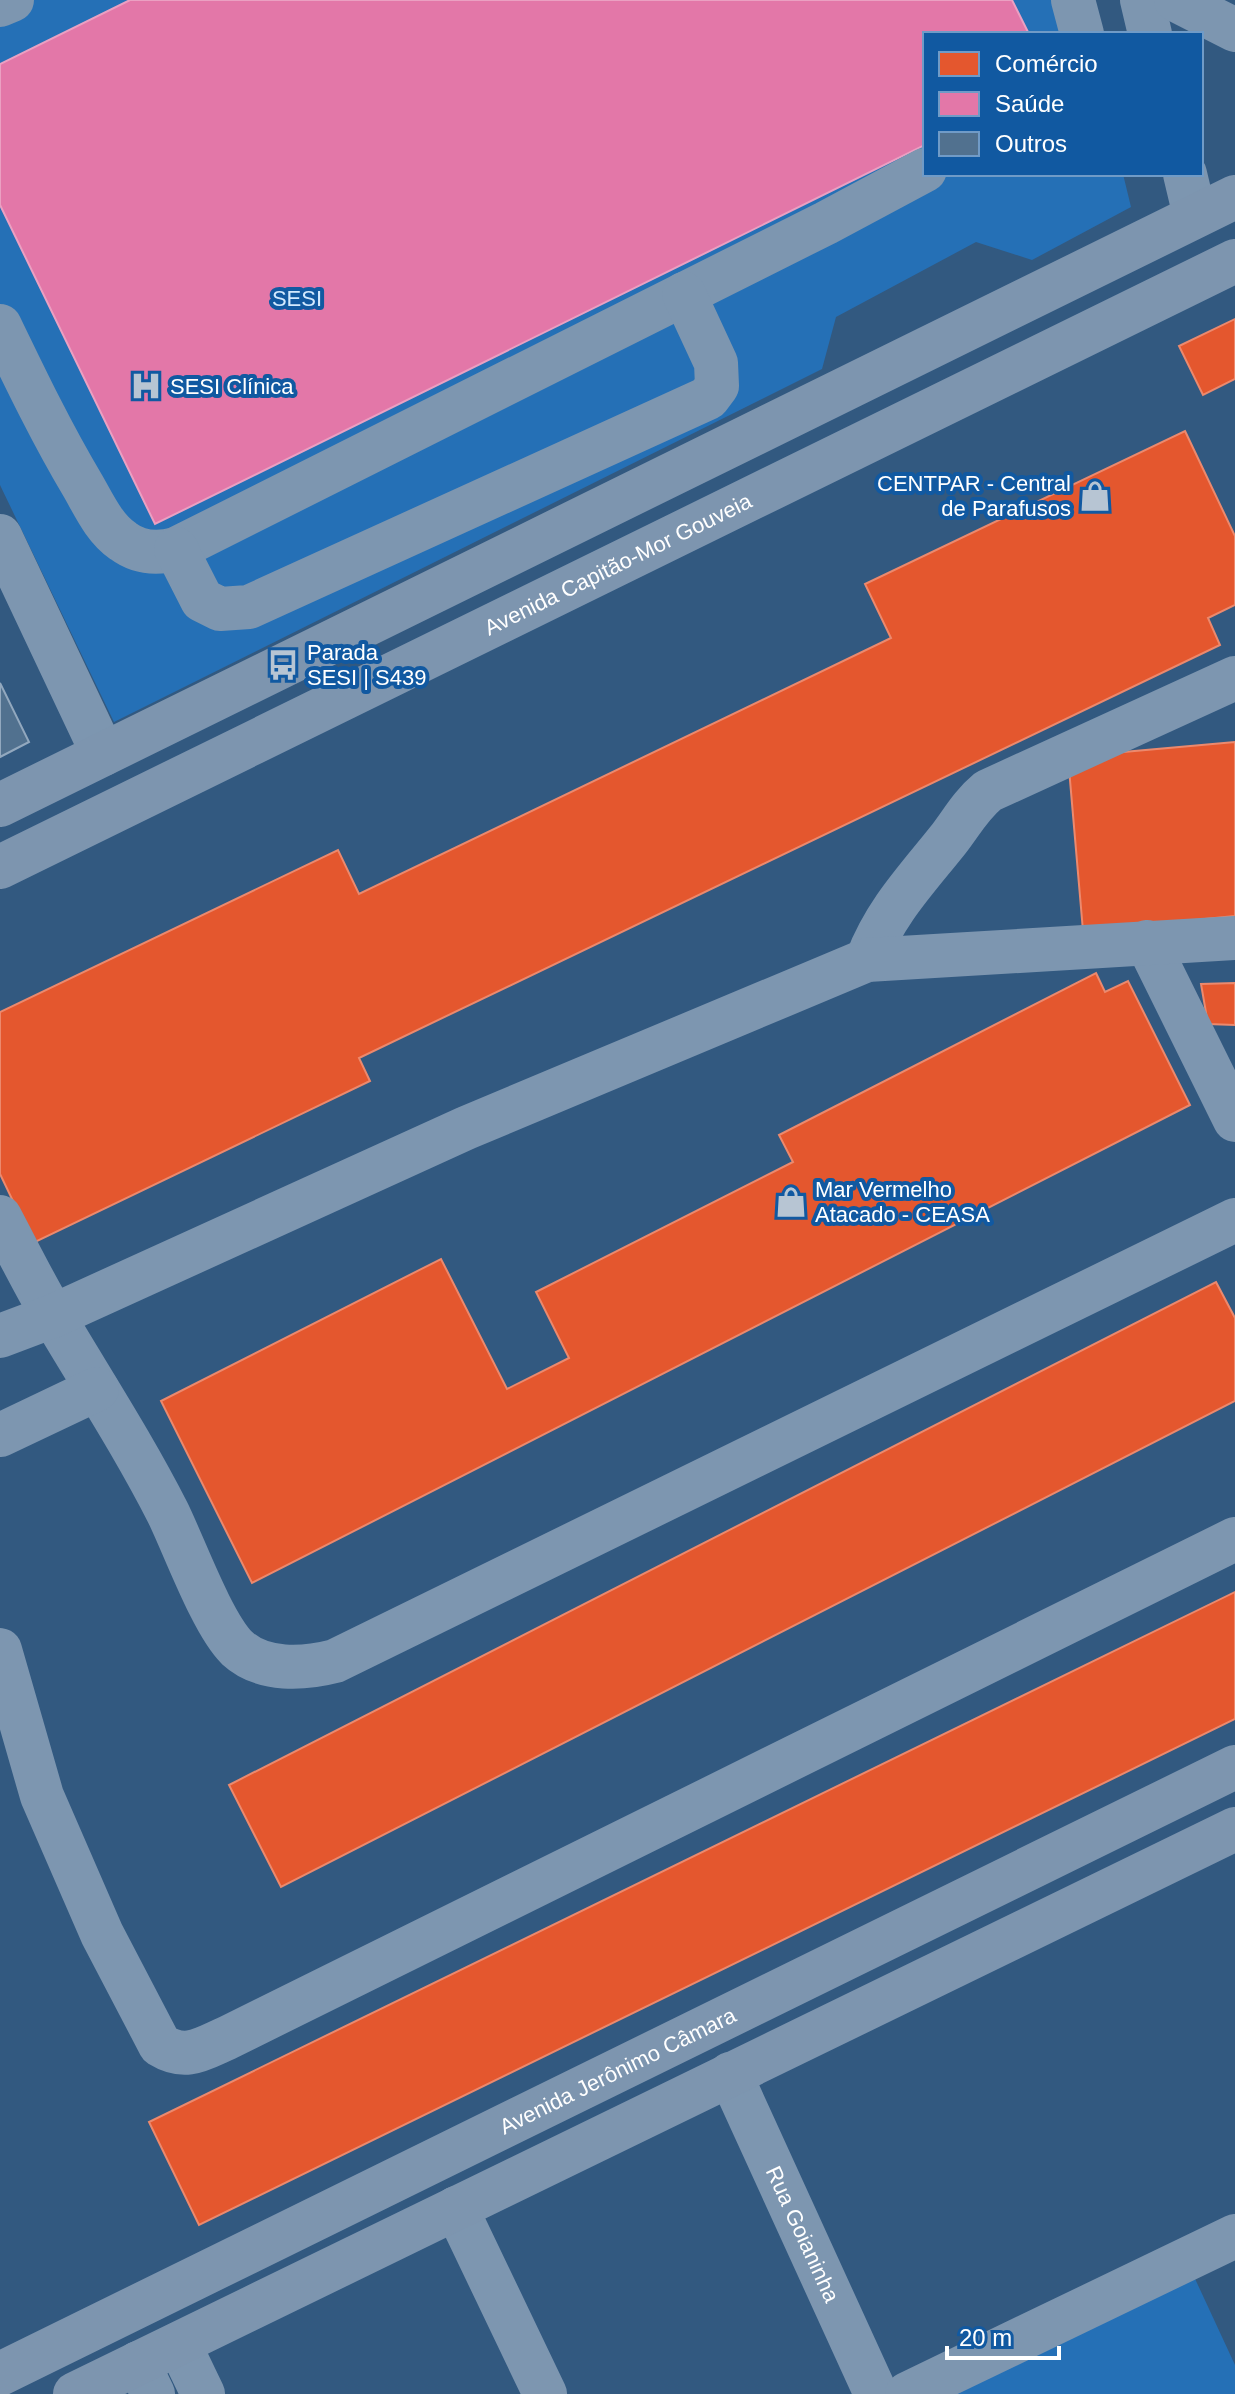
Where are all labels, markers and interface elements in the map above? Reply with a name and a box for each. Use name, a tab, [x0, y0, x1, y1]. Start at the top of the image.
legend	[923, 32, 1203, 176]
text: Comércio	[995, 50, 1098, 77]
text: Saúde	[995, 90, 1064, 117]
text: Outros	[995, 130, 1067, 157]
park label: SESI	[272, 286, 322, 311]
hospital icon: SESI Clínica	[129, 369, 163, 403]
place label: SESI Clínica	[170, 374, 294, 399]
place label: CENTPAR - Central de Parafusos	[877, 471, 1071, 521]
shop icon: CENTPAR - Central de Parafusos	[1078, 479, 1112, 513]
street label: Avenida Capitão-Mor Gouveia	[480, 488, 756, 640]
place label: Parada SESI | S439	[307, 640, 426, 690]
bus stop icon: Parada SESI | S439	[266, 648, 300, 682]
place label: Mar Vermelho Atacado - CEASA	[815, 1177, 990, 1227]
shop icon: Mar Vermelho Atacado - CEASA	[774, 1185, 808, 1219]
street label: Avenida Jerônimo Câmara	[495, 2002, 741, 2140]
street label: Rua Goianinha	[761, 2162, 845, 2307]
scale bar	[947, 2310, 1059, 2360]
text: 20 m	[959, 2324, 1012, 2351]

